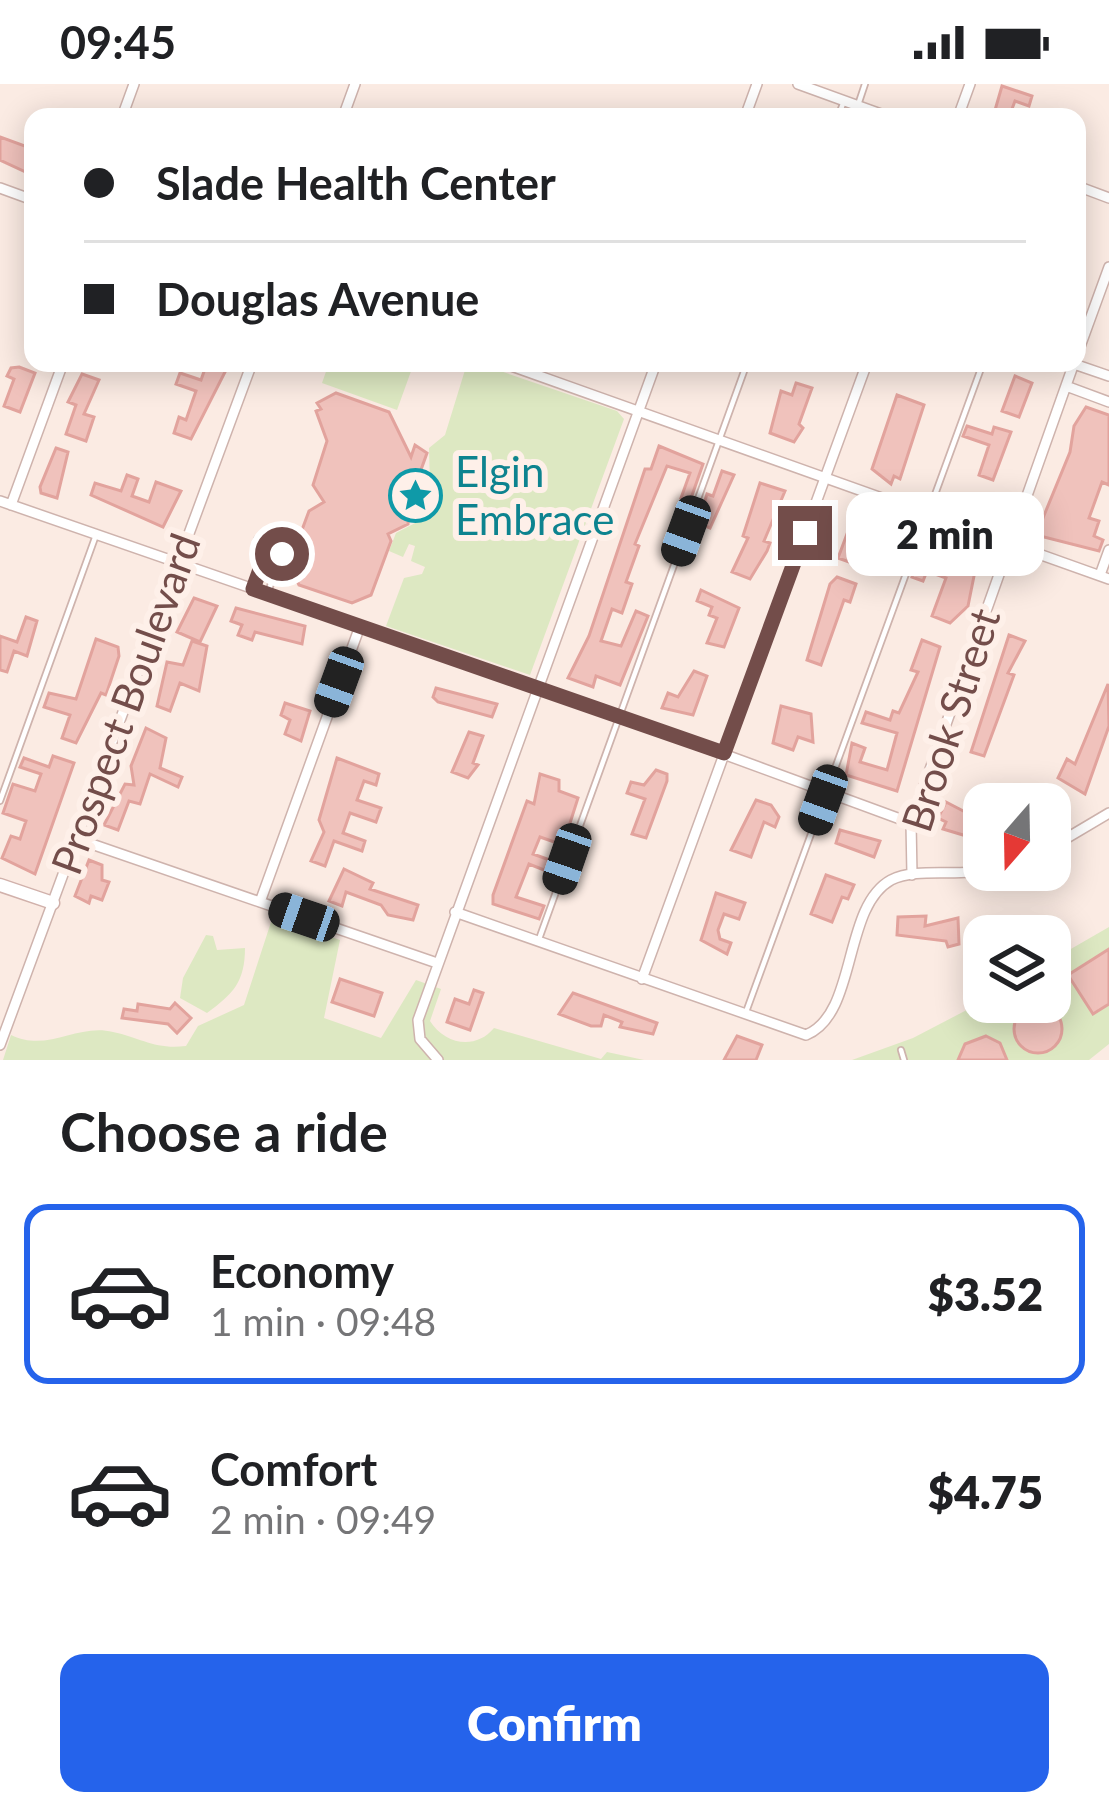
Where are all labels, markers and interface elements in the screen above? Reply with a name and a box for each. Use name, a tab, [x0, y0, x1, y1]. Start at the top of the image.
text: 09:45	[60, 15, 176, 69]
text: Slade Health Center	[156, 156, 556, 210]
text: Douglas Avenue	[156, 272, 479, 326]
place label: Elgin Embrace	[455, 446, 614, 544]
place icon: Elgin Embrace	[388, 468, 444, 524]
car	[657, 491, 715, 571]
callout: 2 min	[847, 491, 1045, 575]
route end	[778, 506, 832, 560]
text: 2 min	[896, 511, 994, 557]
street label: Prospect Boulevard	[40, 527, 210, 881]
route start	[255, 527, 309, 581]
street label: Brook Street	[891, 602, 1010, 837]
car	[310, 642, 368, 722]
car	[794, 760, 852, 840]
north arrow	[963, 783, 1071, 891]
map controls	[963, 783, 1071, 1023]
car	[538, 819, 596, 899]
car	[264, 888, 344, 946]
button: layers	[963, 915, 1071, 1023]
text: Choose a ride	[60, 1099, 388, 1164]
icon: car	[66, 1240, 174, 1348]
text: Economy	[210, 1244, 394, 1298]
text: $3.52	[928, 1267, 1043, 1321]
text: 1 min · 09:48	[210, 1298, 436, 1344]
icon: car	[66, 1438, 174, 1546]
text: Comfort	[210, 1442, 377, 1496]
text: $4.75	[928, 1465, 1043, 1519]
text: 2 min · 09:49	[210, 1496, 436, 1542]
button: Confirm	[60, 1654, 1049, 1792]

